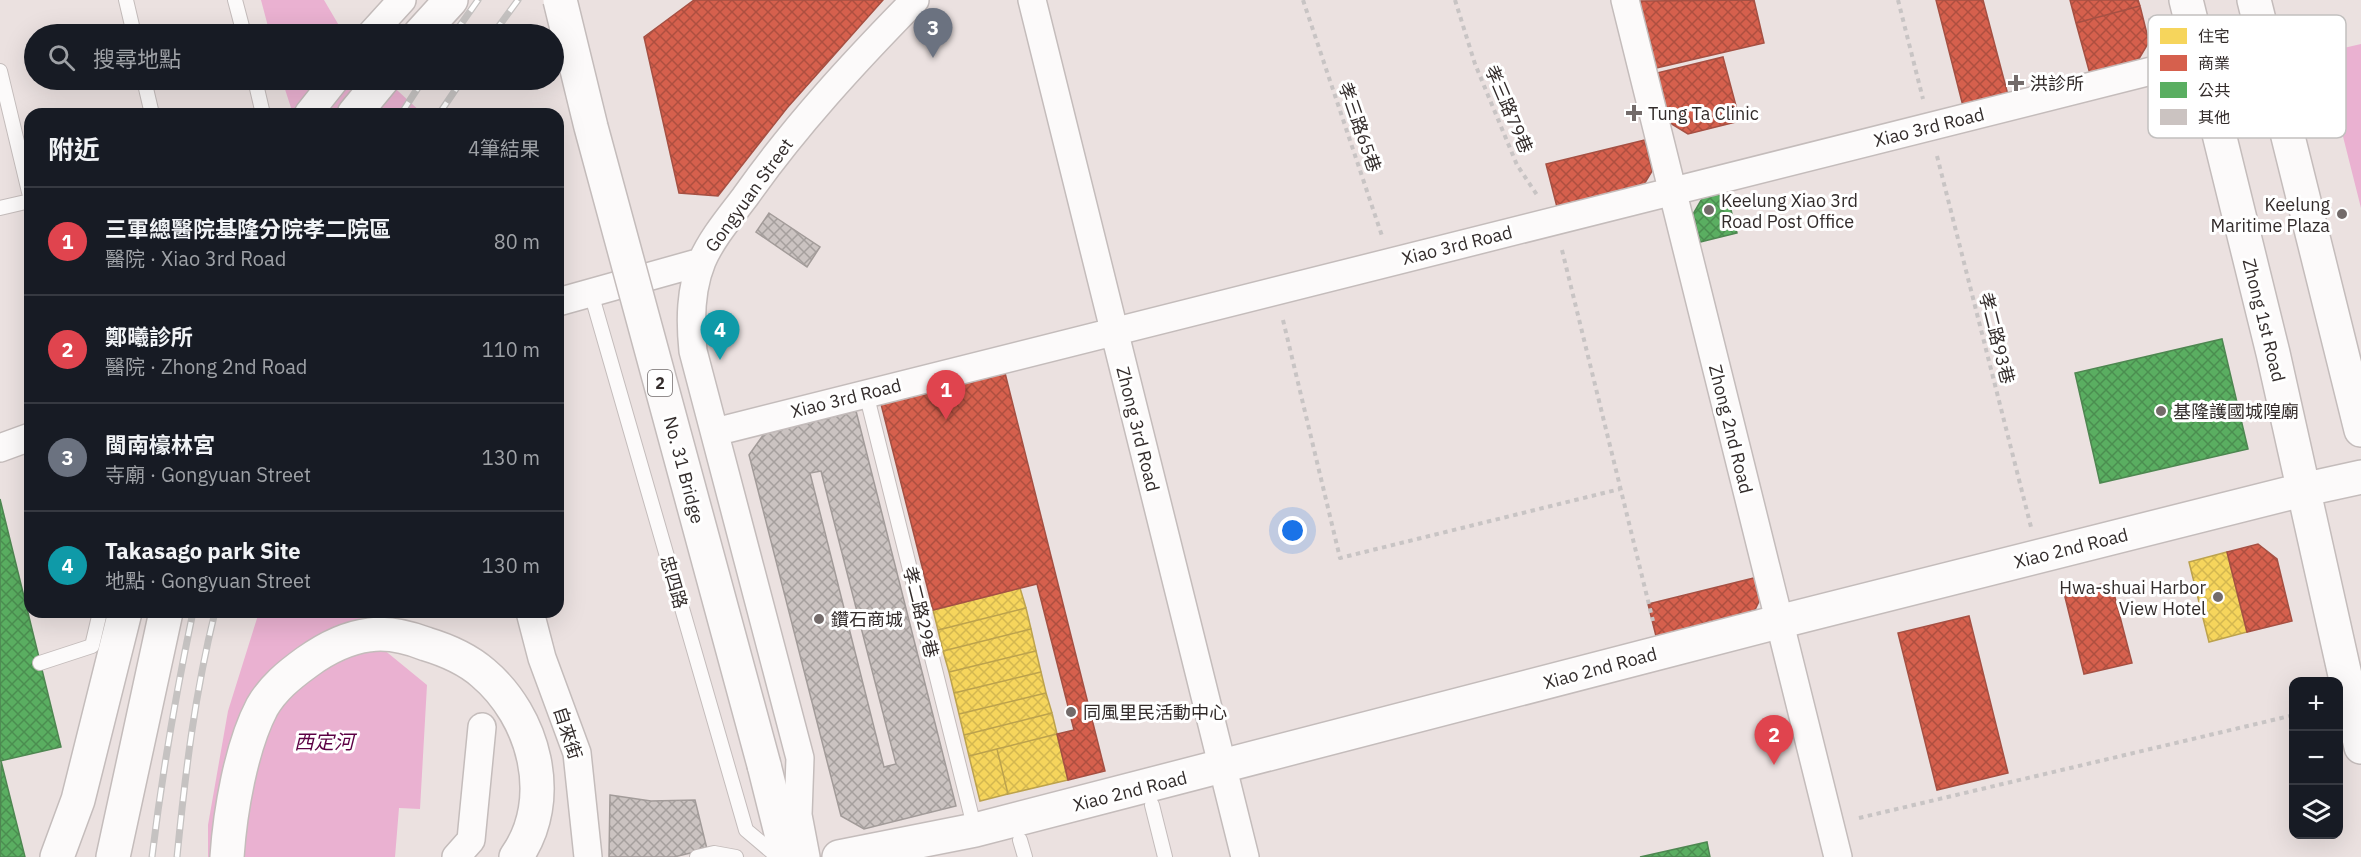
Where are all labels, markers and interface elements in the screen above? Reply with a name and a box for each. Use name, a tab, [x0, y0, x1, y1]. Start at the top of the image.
pin: 3	[914, 8, 952, 58]
legend	[2148, 15, 2346, 138]
search box	[24, 24, 564, 90]
text: 住宅	[2198, 26, 2230, 46]
icon: search	[45, 41, 78, 74]
text: 搜尋地點	[93, 44, 181, 73]
text: 商業	[2198, 53, 2230, 73]
street label: 孝三路79巷	[1480, 61, 1538, 157]
place label: 洪診所	[2030, 72, 2084, 95]
marker: 洪診所	[2007, 74, 2025, 92]
street label: 孝三路65巷	[1334, 79, 1386, 175]
text: 公共	[2198, 80, 2230, 100]
place label: Tung Ta Clinic	[1648, 102, 1759, 125]
street label: Xiao 3rd Road	[1871, 102, 1987, 152]
marker: Tung Ta Clinic	[1625, 104, 1643, 122]
text: 其他	[2198, 107, 2230, 127]
text: 附近	[48, 132, 100, 166]
street label: Gongyuan Street	[700, 134, 798, 256]
text: 4筆結果	[468, 135, 540, 162]
place label: Keelung Xiao 3rd Road Post Office	[1721, 189, 1858, 233]
place label: Keelung Maritime Plaza	[2211, 193, 2330, 237]
marker: Keelung Xiao 3rd Road Post Office	[1702, 203, 1716, 217]
marker: Keelung Maritime Plaza	[2335, 207, 2349, 221]
text: 三軍總醫院基隆分院孝二院區	[105, 214, 391, 243]
street label: Xiao 3rd Road	[1399, 220, 1515, 270]
text: 1	[62, 228, 74, 255]
text: 80 m	[494, 228, 540, 255]
text: 醫院 · Xiao 3rd Road	[105, 245, 286, 272]
street label: Zhong 1st Road	[2238, 256, 2290, 384]
street label: 孝二路93巷	[1975, 290, 2019, 386]
pin: 4	[700, 310, 740, 360]
text: 鄭曦診所	[105, 322, 193, 351]
text: 2	[62, 336, 74, 363]
text: 110 m	[482, 336, 540, 363]
text: 醫院 · Zhong 2nd Road	[105, 353, 307, 380]
street label: Zhong 2nd Road	[1704, 362, 1758, 496]
street label: Zhong 3rd Road	[1111, 364, 1165, 494]
road number: 2	[648, 370, 672, 396]
pin: 1	[926, 370, 966, 420]
street label: Xiao 3rd Road	[788, 373, 904, 423]
place label: 基隆護國城隍廟	[2173, 400, 2299, 423]
marker: 基隆護國城隍廟	[2154, 404, 2168, 418]
street label: No. 31 Bridge	[659, 414, 709, 526]
text: 閩南檺林宮	[105, 430, 215, 459]
text: 3	[62, 444, 74, 471]
text: 130 m	[482, 444, 540, 471]
text: 寺廟 · Gongyuan Street	[105, 461, 311, 488]
your location	[1278, 516, 1307, 545]
street label: Xiao 2nd Road	[2012, 523, 2130, 573]
text: Takasago park Site	[105, 536, 301, 565]
text: 4	[62, 552, 74, 579]
text: 130 m	[482, 552, 540, 579]
street label: 忠四路	[656, 553, 692, 611]
street label: 孝二路29巷	[899, 564, 943, 660]
text: 地點 · Gongyuan Street	[105, 567, 311, 594]
place label: Hwa-shuai Harbor View Hotel	[2059, 576, 2206, 620]
marker: Hwa-shuai Harbor View Hotel	[2211, 590, 2225, 604]
place label: 鑽石商城	[831, 608, 903, 631]
marker: 鑽石商城	[812, 612, 826, 626]
street label: Xiao 2nd Road	[1541, 642, 1659, 694]
map controls	[2289, 677, 2343, 839]
button: +	[2289, 677, 2343, 731]
place label: 同風里民活動中心	[1083, 701, 1227, 724]
street label: 自來街	[549, 704, 587, 762]
marker: 同風里民活動中心	[1064, 705, 1078, 719]
pin: 2	[1754, 716, 1794, 765]
water label: 西定河	[294, 728, 358, 755]
button: −	[2289, 731, 2343, 785]
street label: Xiao 2nd Road	[1071, 766, 1189, 816]
button: layers	[2289, 785, 2343, 839]

